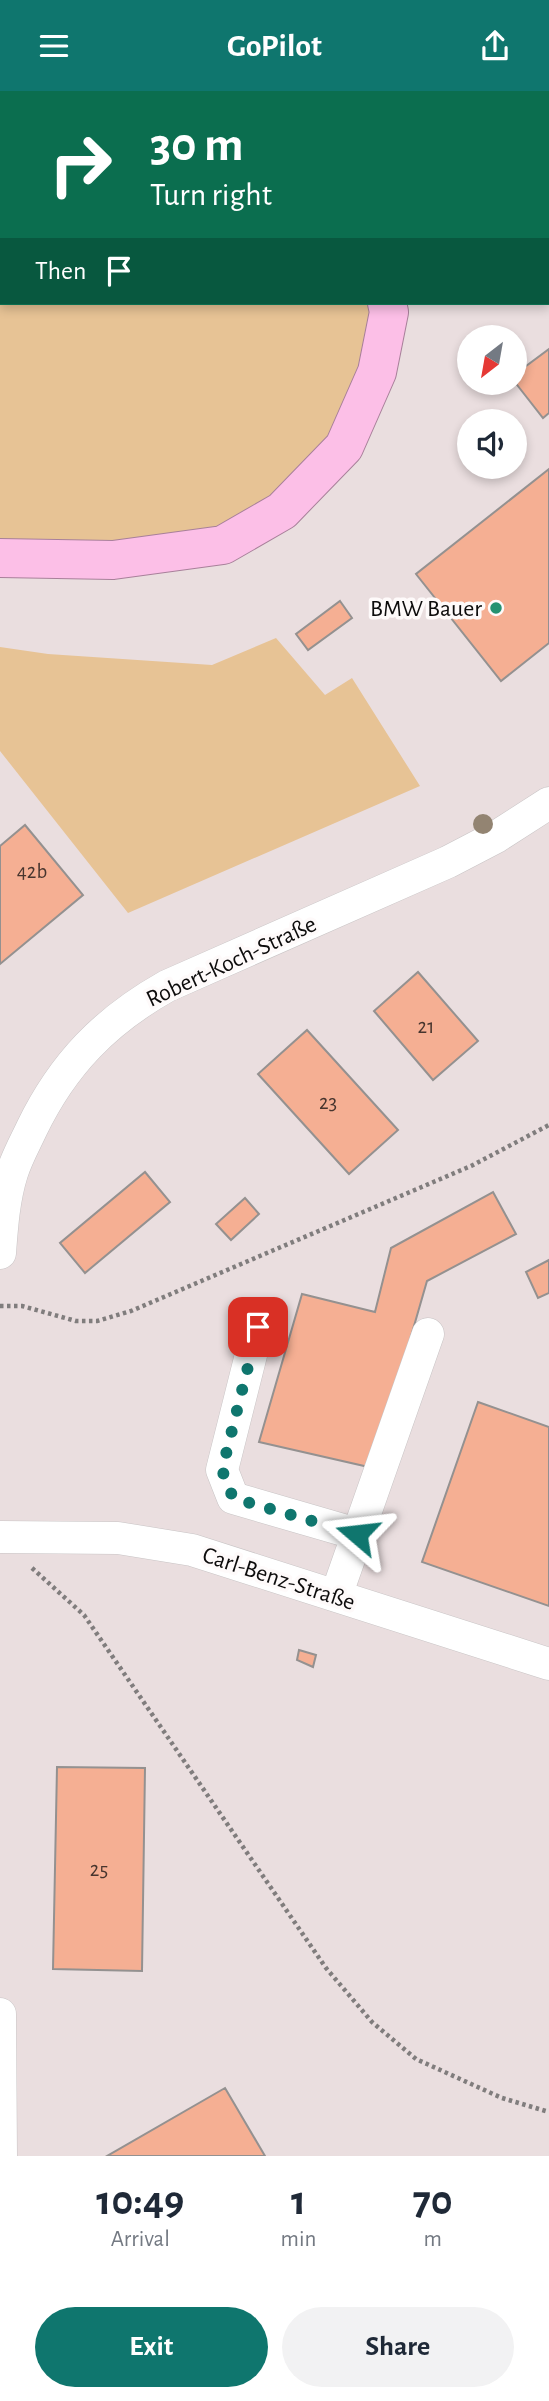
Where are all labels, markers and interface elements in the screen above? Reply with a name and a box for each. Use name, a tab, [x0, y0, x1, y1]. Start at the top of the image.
icon: menu	[35, 27, 73, 65]
icon: share	[476, 27, 514, 65]
text: GoPilot	[227, 30, 322, 62]
icon: right	[35, 119, 126, 210]
text: 30 m	[150, 121, 244, 170]
text: Turn right	[150, 179, 272, 211]
icon: arrive	[100, 252, 138, 290]
text: Then	[35, 258, 86, 284]
north arrow	[457, 325, 527, 395]
map controls	[457, 325, 527, 479]
button: sound	[457, 409, 527, 479]
place label: BMW Bauer	[370, 597, 482, 621]
marker: BMW Bauer	[488, 600, 504, 616]
house number: 42b	[17, 861, 47, 882]
street label: Robert-Koch-Straße	[143, 912, 320, 1012]
house number: 21	[418, 1016, 434, 1037]
house number: 23	[319, 1092, 337, 1113]
pin	[228, 1297, 288, 1357]
icon: arrive	[239, 1308, 277, 1346]
position arrow	[320, 1497, 394, 1571]
street label: Carl-Benz-Straße	[199, 1543, 358, 1615]
house number: 25	[90, 1859, 108, 1880]
text: 10:49	[96, 2180, 184, 2222]
text: 1	[291, 2180, 306, 2222]
text: 70	[413, 2180, 453, 2222]
text: Arrival	[111, 2228, 170, 2251]
text: min	[281, 2228, 316, 2251]
text: m	[424, 2228, 442, 2251]
button: Exit	[35, 2307, 268, 2387]
button: Share	[282, 2307, 514, 2387]

